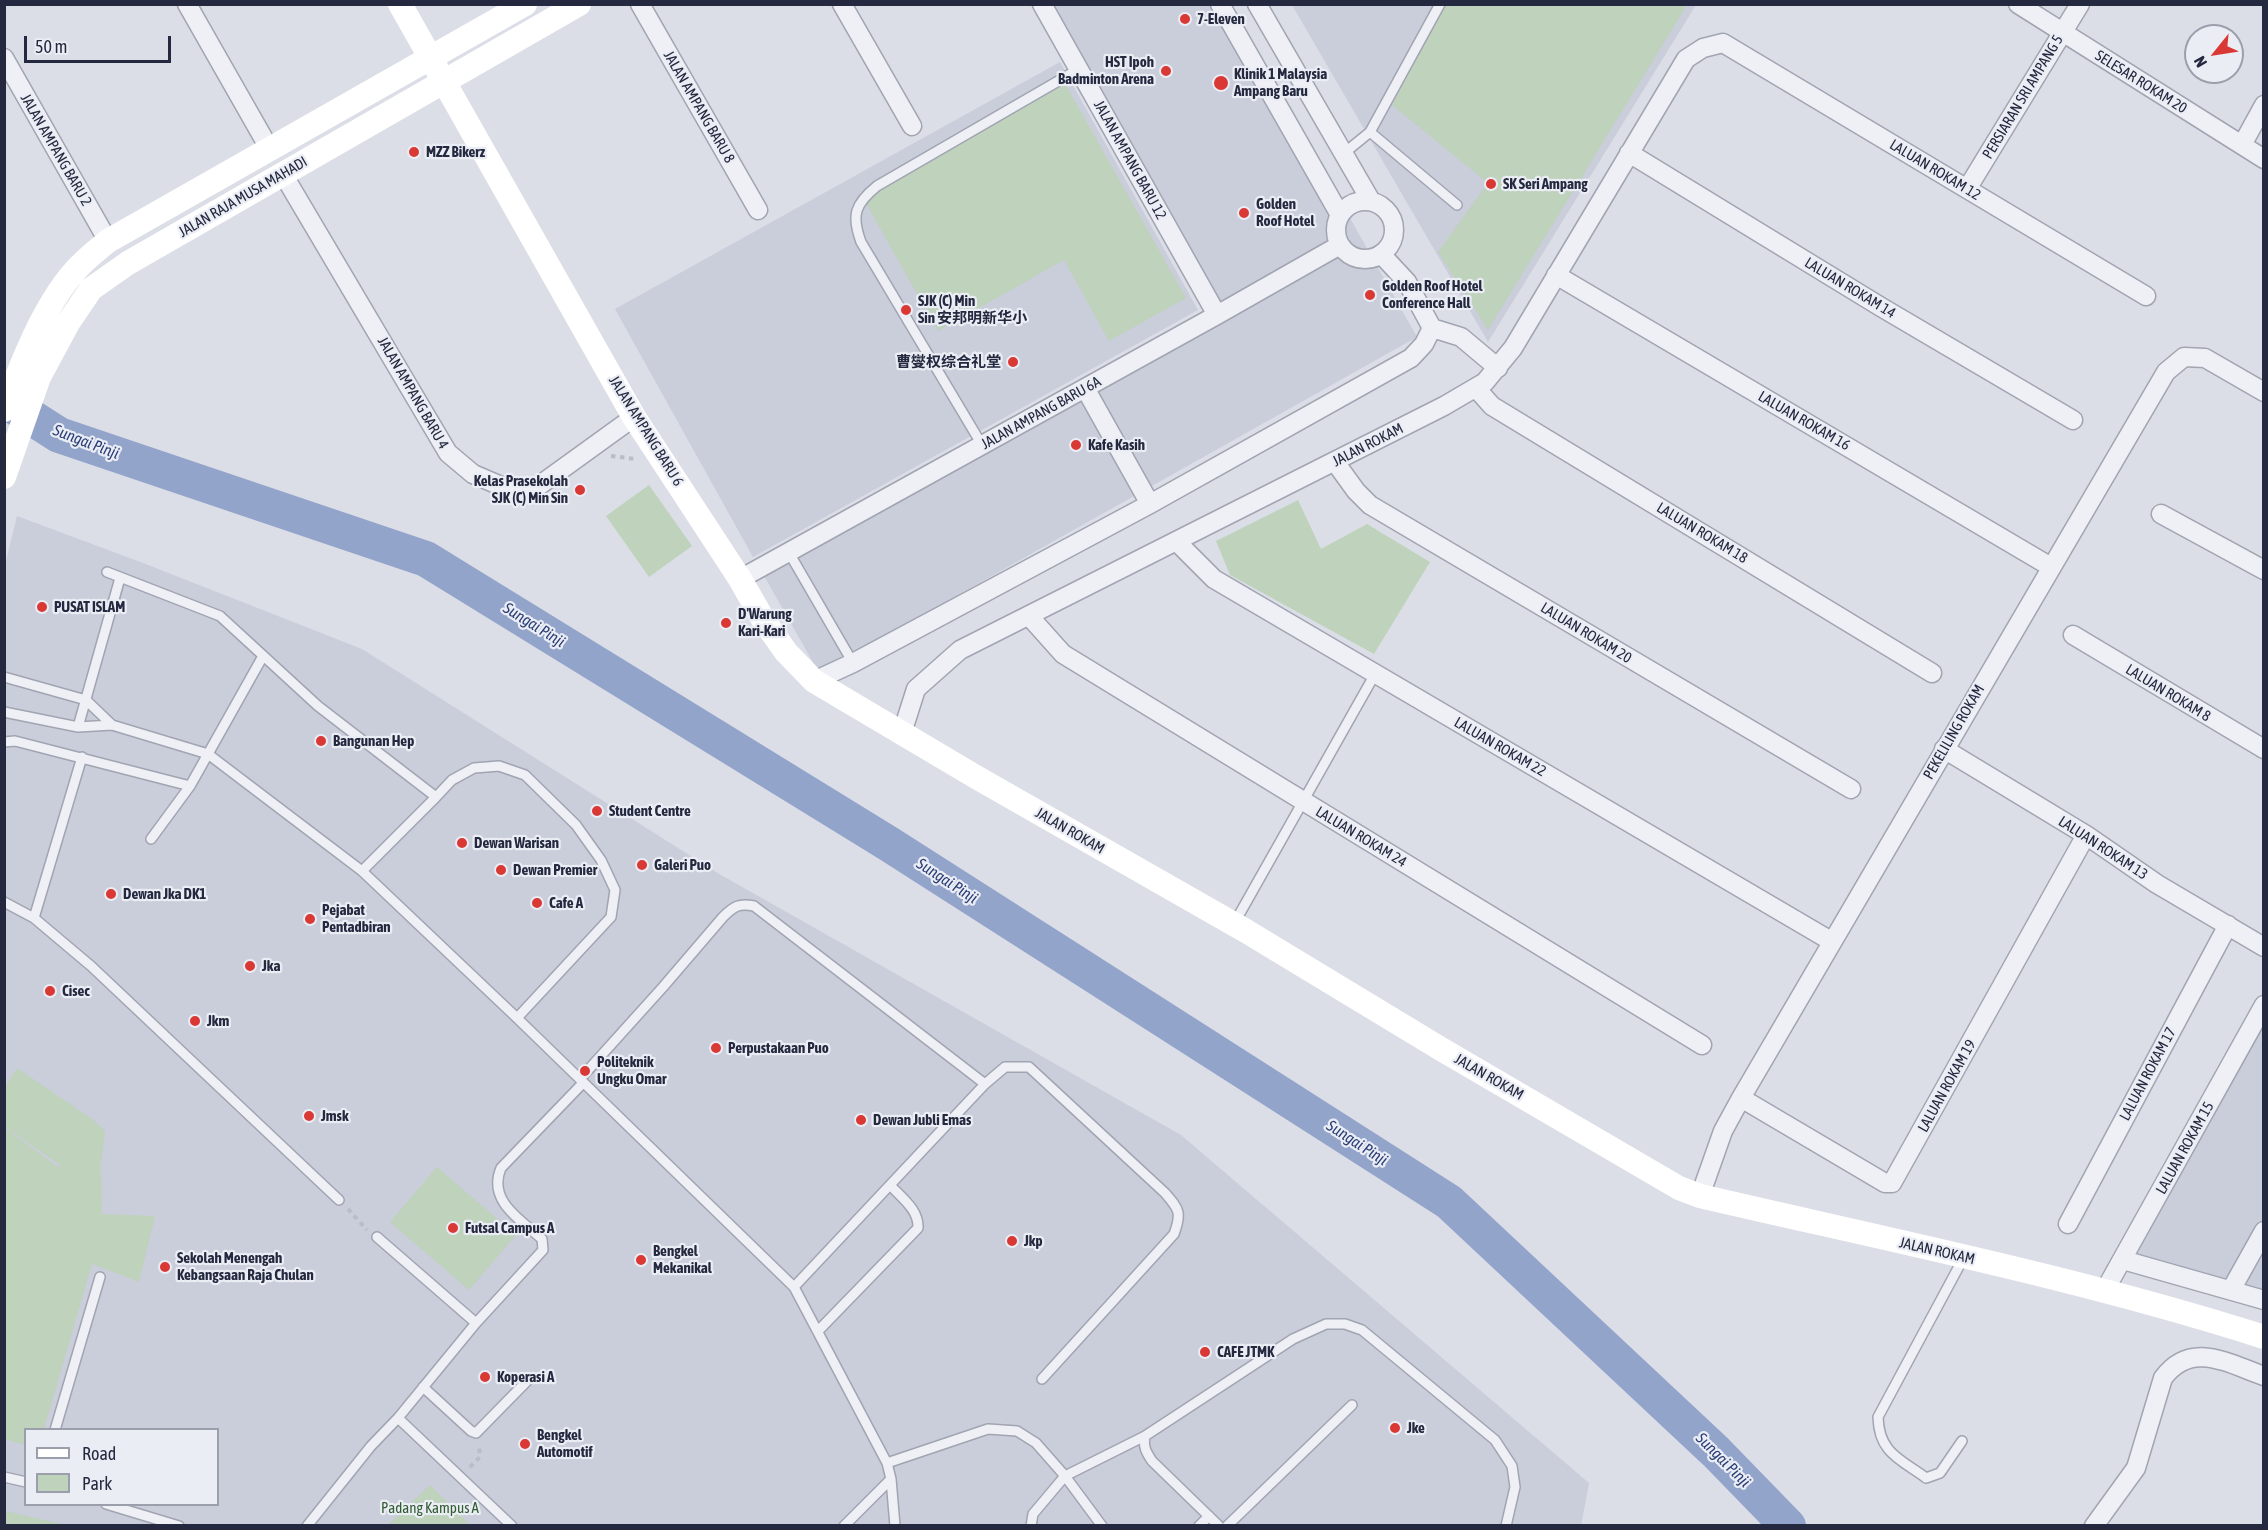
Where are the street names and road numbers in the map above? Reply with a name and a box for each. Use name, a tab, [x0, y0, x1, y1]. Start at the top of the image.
street label: PERSIARAN SRI AMPANG 5	[1979, 32, 2067, 162]
street label: SELESAR ROKAM 20	[2092, 47, 2190, 117]
street label: JALAN AMPANG BARU 8	[660, 48, 738, 166]
street label: JALAN AMPANG BARU 2	[17, 91, 95, 209]
street label: JALAN AMPANG BARU 12	[1090, 97, 1170, 223]
street label: LALUAN ROKAM 12	[1886, 136, 1984, 204]
street label: JALAN RAJA MUSA MAHADI	[175, 153, 311, 241]
street label: LALUAN ROKAM 14	[1801, 254, 1899, 322]
street label: JALAN AMPANG BARU 4	[374, 334, 452, 452]
street label: JALAN AMPANG BARU 6	[605, 373, 687, 489]
street label: JALAN AMPANG BARU 6A	[978, 373, 1104, 453]
street label: LALUAN ROKAM 16	[1755, 387, 1853, 455]
street label: JALAN ROKAM	[1330, 419, 1406, 471]
street label: LALUAN ROKAM 18	[1653, 499, 1751, 567]
street label: LALUAN ROKAM 20	[1537, 599, 1635, 667]
street label: LALUAN ROKAM 8	[2122, 661, 2214, 725]
street label: PEKELILING ROKAM	[1920, 681, 1988, 783]
street label: LALUAN ROKAM 22	[1451, 713, 1549, 781]
street label: LALUAN ROKAM 24	[1312, 803, 1410, 871]
street label: JALAN ROKAM	[1032, 804, 1108, 858]
street label: LALUAN ROKAM 13	[2055, 812, 2151, 884]
street label: LALUAN ROKAM 17	[2116, 1024, 2180, 1124]
street label: LALUAN ROKAM 19	[1914, 1037, 1980, 1135]
street label: JALAN ROKAM	[1451, 1050, 1527, 1104]
street label: LALUAN ROKAM 15	[2152, 1099, 2218, 1197]
street label: JALAN ROKAM	[1897, 1234, 1977, 1268]

